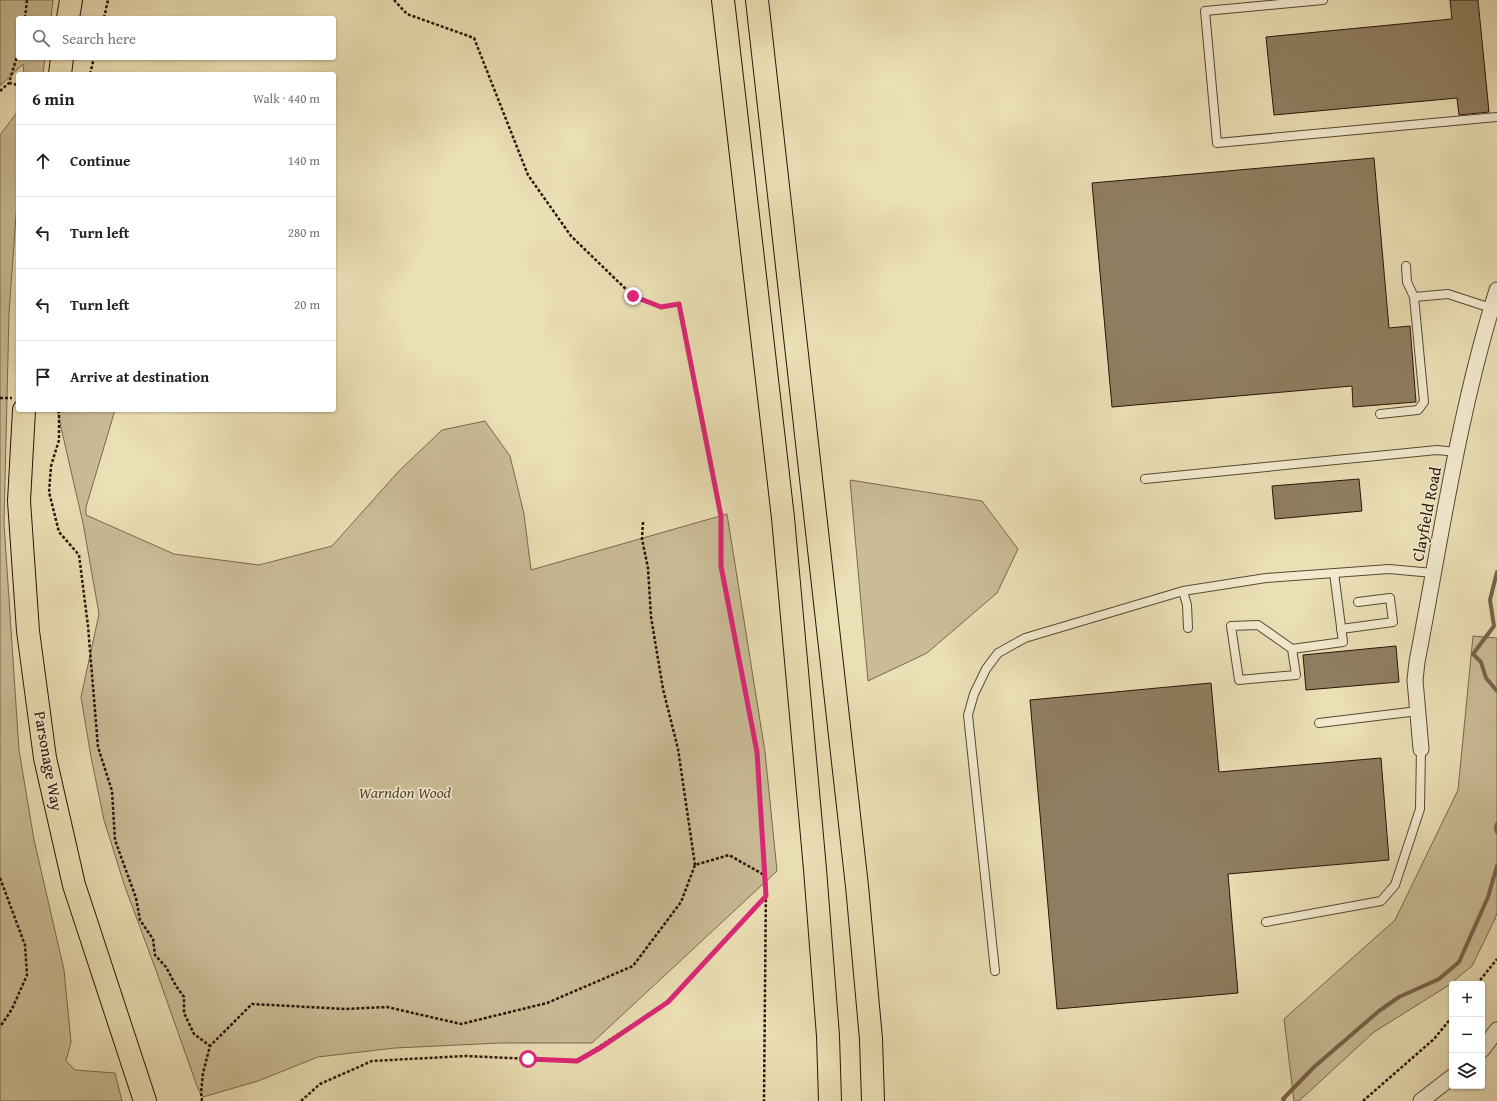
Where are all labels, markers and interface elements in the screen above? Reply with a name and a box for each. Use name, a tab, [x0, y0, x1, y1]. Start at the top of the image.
search box	[16, 16, 336, 60]
icon: search	[30, 27, 52, 49]
text: Search here	[62, 28, 136, 49]
text: 6 min	[32, 86, 74, 111]
text: Walk · 440 m	[253, 89, 320, 108]
icon: ahead	[32, 150, 54, 172]
text: Continue	[70, 150, 131, 171]
text: 140 m	[288, 151, 320, 170]
icon: left	[32, 222, 54, 244]
text: Turn left	[70, 222, 129, 243]
text: 280 m	[288, 223, 320, 242]
route end	[624, 287, 642, 305]
icon: left	[32, 294, 54, 316]
text: Turn left	[70, 294, 129, 315]
text: 20 m	[294, 295, 320, 314]
icon: arrive	[32, 366, 54, 388]
text: Arrive at destination	[70, 366, 209, 387]
street label: Clayfield Road	[1405, 464, 1447, 563]
street label: Parsonage Way	[28, 709, 70, 813]
park label: Warndon Wood	[359, 780, 452, 804]
map controls	[1449, 981, 1485, 1089]
button: +	[1449, 981, 1485, 1017]
button: −	[1449, 1017, 1485, 1053]
route start	[519, 1050, 537, 1068]
button: layers	[1449, 1053, 1485, 1089]

